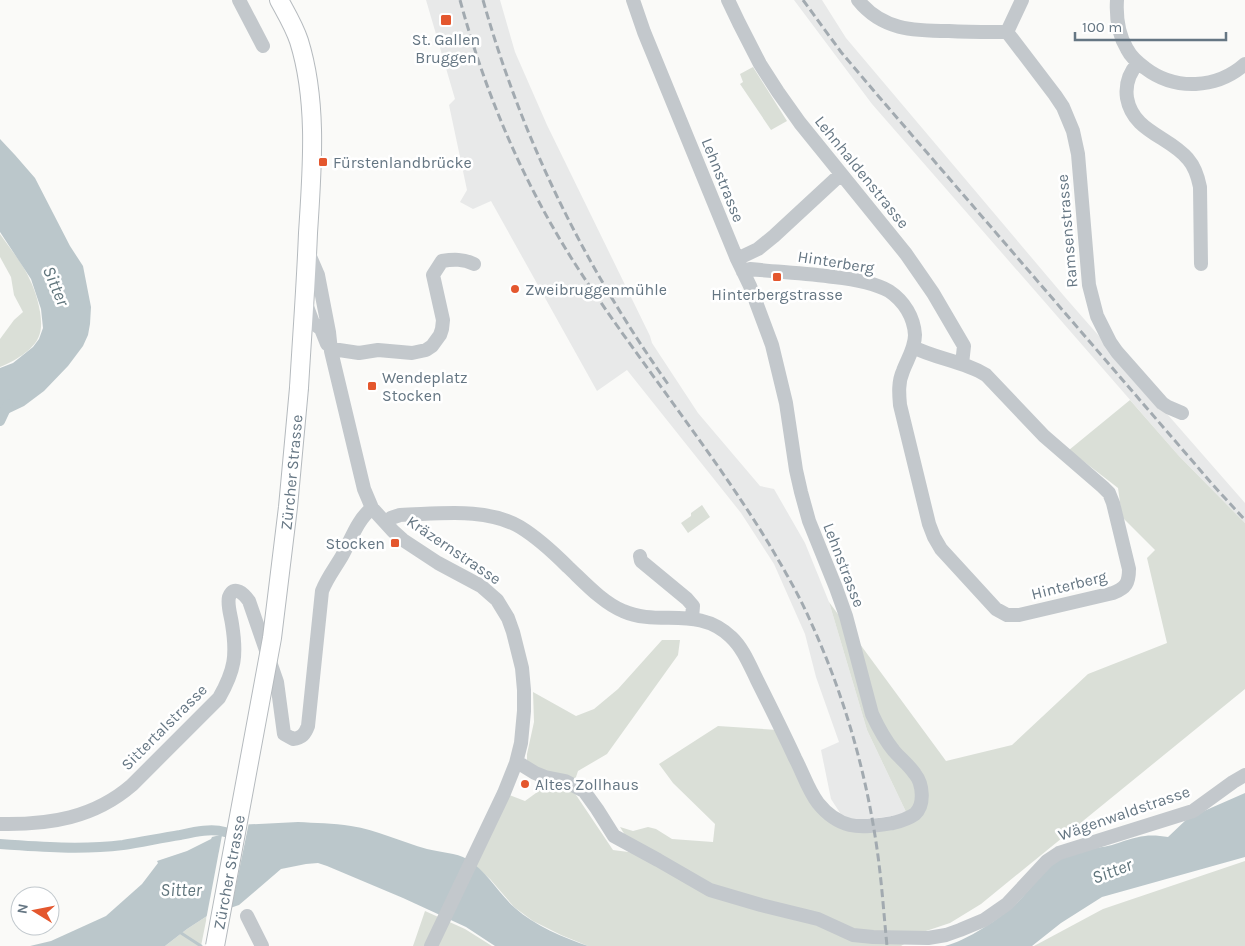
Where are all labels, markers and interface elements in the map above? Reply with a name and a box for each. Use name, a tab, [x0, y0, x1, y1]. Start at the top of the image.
scale bar	[1075, 10, 1226, 42]
marker: St. Gallen Bruggen	[439, 13, 453, 27]
text: 100 m	[1082, 18, 1122, 36]
place label: St. Gallen Bruggen	[412, 30, 480, 67]
street label: Lehnhaldenstrasse	[811, 112, 913, 232]
street label: Lehnstrasse	[698, 135, 748, 225]
place label: Fürstenlandbrücke	[333, 153, 472, 172]
marker: Fürstenlandbrücke	[317, 156, 329, 168]
street label: Ramsenstrasse	[1053, 173, 1081, 289]
street label: Hinterberg	[796, 247, 876, 277]
water label: Sitter	[38, 263, 75, 310]
marker: Hinterbergstrasse	[771, 271, 783, 283]
place label: Zweibruggenmühle	[525, 280, 667, 299]
marker: Zweibruggenmühle	[509, 283, 521, 295]
place label: Hinterbergstrasse	[711, 285, 843, 304]
place label: Wendeplatz Stocken	[382, 368, 468, 405]
marker: Wendeplatz Stocken	[366, 380, 378, 392]
street label: Zürcher Strasse	[276, 414, 306, 531]
street label: Kräzernstrasse	[403, 511, 505, 589]
street label: Lehnstrasse	[819, 520, 869, 610]
place label: Stocken	[325, 534, 385, 553]
marker: Stocken	[389, 537, 401, 549]
street label: Hinterberg	[1029, 566, 1109, 604]
street label: Sittertalstrasse	[117, 680, 211, 774]
place label: Altes Zollhaus	[535, 775, 639, 794]
marker: Altes Zollhaus	[519, 778, 531, 790]
street label: Wägenwaldstrasse	[1056, 782, 1192, 844]
street label: Zürcher Strasse	[209, 813, 249, 931]
water label: Sitter	[1089, 853, 1136, 889]
water label: Sitter	[160, 879, 202, 901]
north arrow	[10, 886, 60, 936]
text: N	[13, 902, 32, 915]

